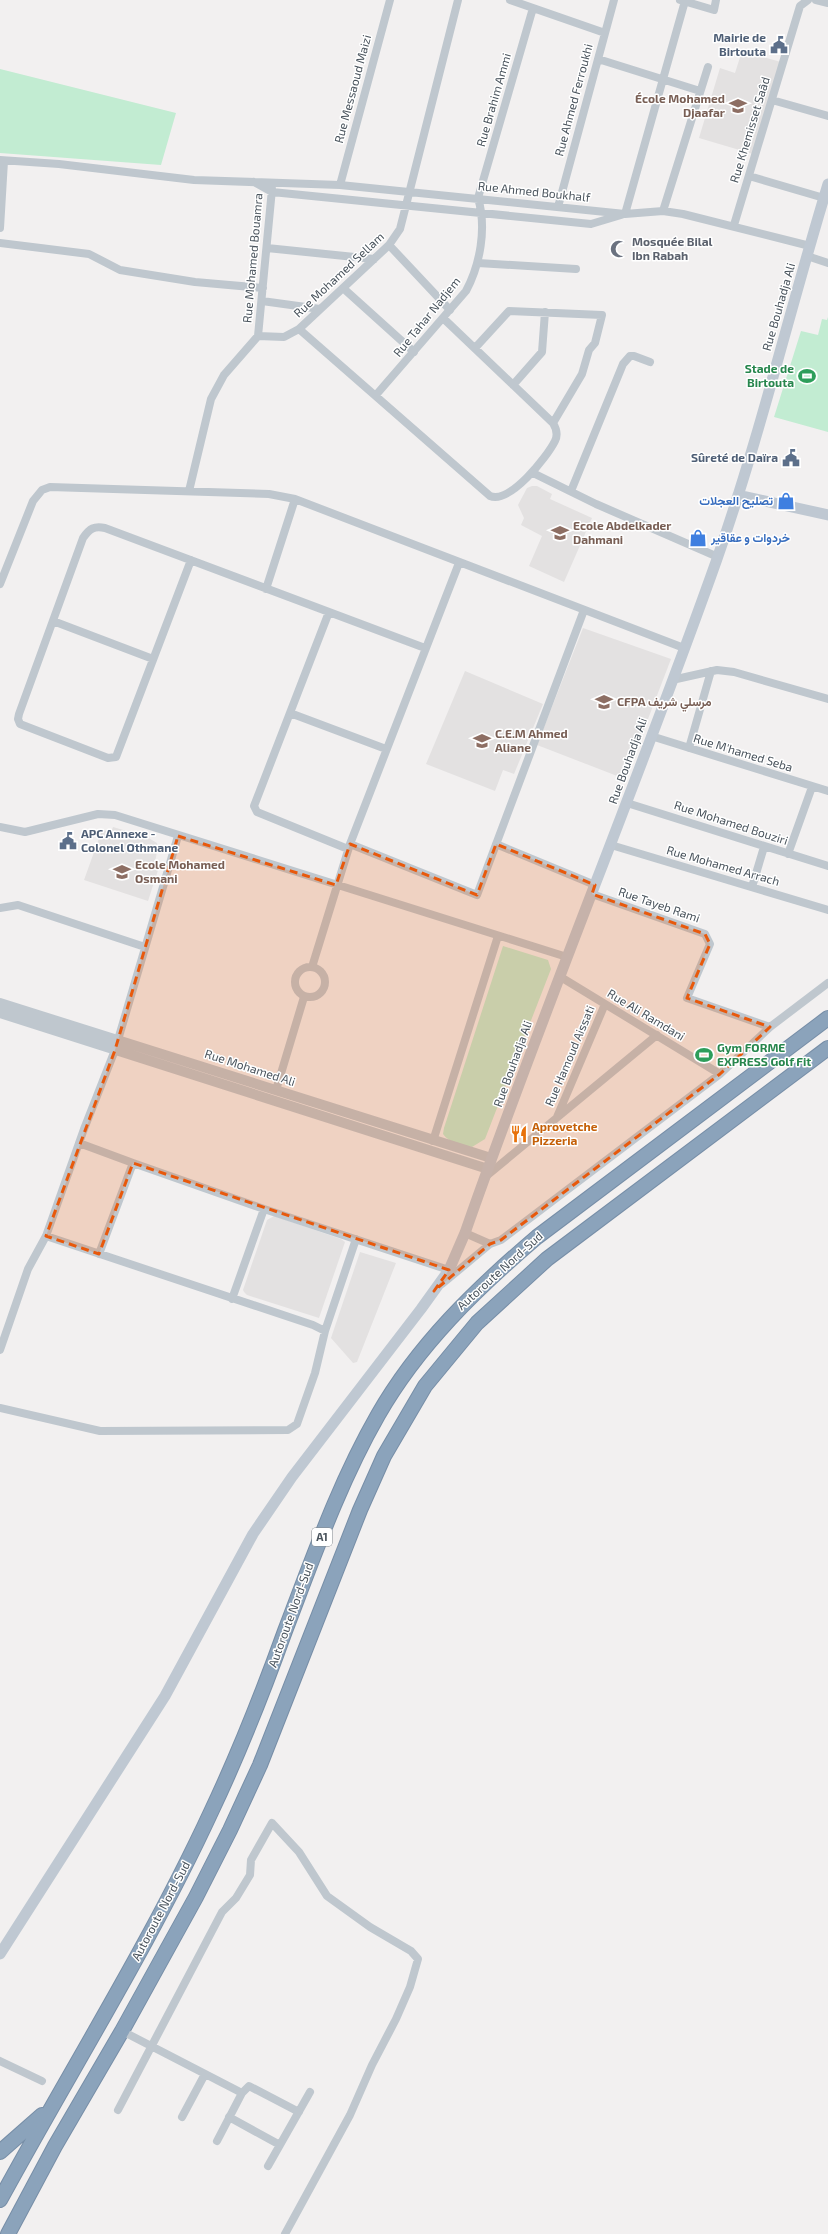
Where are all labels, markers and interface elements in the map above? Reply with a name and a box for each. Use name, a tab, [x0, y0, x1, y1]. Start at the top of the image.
place label: Mairie de Birtouta	[713, 30, 766, 58]
street label: Rue Messaoud Maizi	[331, 33, 373, 144]
public building icon: Mairie de Birtouta	[769, 35, 789, 55]
street label: Rue Ahmed Ferroukhi	[551, 42, 595, 158]
street label: Rue Brahim Ammi	[473, 51, 513, 148]
street label: Rue Khemisset Saâd	[726, 75, 772, 184]
place label: École Mohamed Djaafar	[635, 91, 725, 120]
school or university icon: École Mohamed Djaafar	[728, 96, 748, 116]
street label: Rue Ahmed Boukhalf	[477, 178, 591, 204]
street label: Rue Mohamed Bouamra	[239, 192, 265, 323]
street label: Rue Mohamed Sellam	[290, 229, 386, 320]
place label: Mosquée Bilal Ibn Rabah	[632, 234, 713, 262]
mosque icon: Mosquée Bilal Ibn Rabah	[609, 239, 629, 259]
street label: Rue Bouhadja Ali	[759, 261, 798, 353]
street label: Rue Tahar Nadjem	[390, 274, 463, 360]
place label: Stade de Birtouta	[745, 361, 794, 389]
sports icon: Stade de Birtouta	[797, 366, 817, 386]
public building icon: Sûreté de Daïra	[781, 448, 801, 468]
place label: Sûreté de Daïra	[691, 450, 778, 464]
shop icon: تصليح العجلات	[776, 491, 796, 511]
place label: تصليح العجلات	[699, 493, 773, 509]
place label: Ecole Abdelkader Dahmani	[573, 518, 671, 546]
school or university icon: Ecole Abdelkader Dahmani	[550, 523, 570, 543]
shop icon: خردوات و عقاقير	[688, 528, 708, 548]
place label: خردوات و عقاقير	[710, 530, 790, 546]
school or university icon: CFPA مرسلي شريف	[594, 692, 614, 712]
place label: CFPA مرسلي شريف	[617, 694, 712, 712]
street label: Rue Bouhadja Ali	[605, 716, 650, 806]
place label: C.E.M Ahmed Aliane	[495, 726, 568, 754]
street label: Rue M'hamed Seba	[692, 730, 795, 774]
school or university icon: C.E.M Ahmed Aliane	[472, 731, 492, 751]
street label: Rue Mohamed Bouziri	[673, 797, 790, 847]
place label: APC Annexe - Colonel Othmane	[81, 826, 178, 854]
public building icon: APC Annexe - Colonel Othmane	[58, 831, 78, 851]
street label: Rue Mohamed Arrach	[665, 842, 781, 888]
place label: Ecole Mohamed Osmani	[135, 857, 225, 885]
school or university icon: Ecole Mohamed Osmani	[112, 862, 132, 882]
street label: Rue Tayeb Rami	[617, 884, 702, 925]
street label: Rue Ali Ramdani	[605, 986, 688, 1043]
street label: Rue Hamoud Aissati	[541, 1003, 597, 1108]
street label: Rue Bouhadja Ali	[490, 1019, 535, 1109]
place label: Gym FORME EXPRESS Golf Fit	[717, 1040, 811, 1068]
sports icon: Gym FORME EXPRESS Golf Fit	[694, 1045, 714, 1065]
street label: Rue Mohamed Ali	[203, 1046, 297, 1088]
place label: Aprovetche Pizzeria	[532, 1119, 598, 1147]
restaurant icon: Aprovetche Pizzeria	[509, 1124, 529, 1144]
street label: Autoroute Nord-Sud	[454, 1228, 545, 1312]
road number: A1	[312, 1528, 332, 1546]
street label: Autoroute Nord-Sud	[265, 1560, 315, 1669]
street label: Autoroute Nord-Sud	[128, 1859, 192, 1962]

